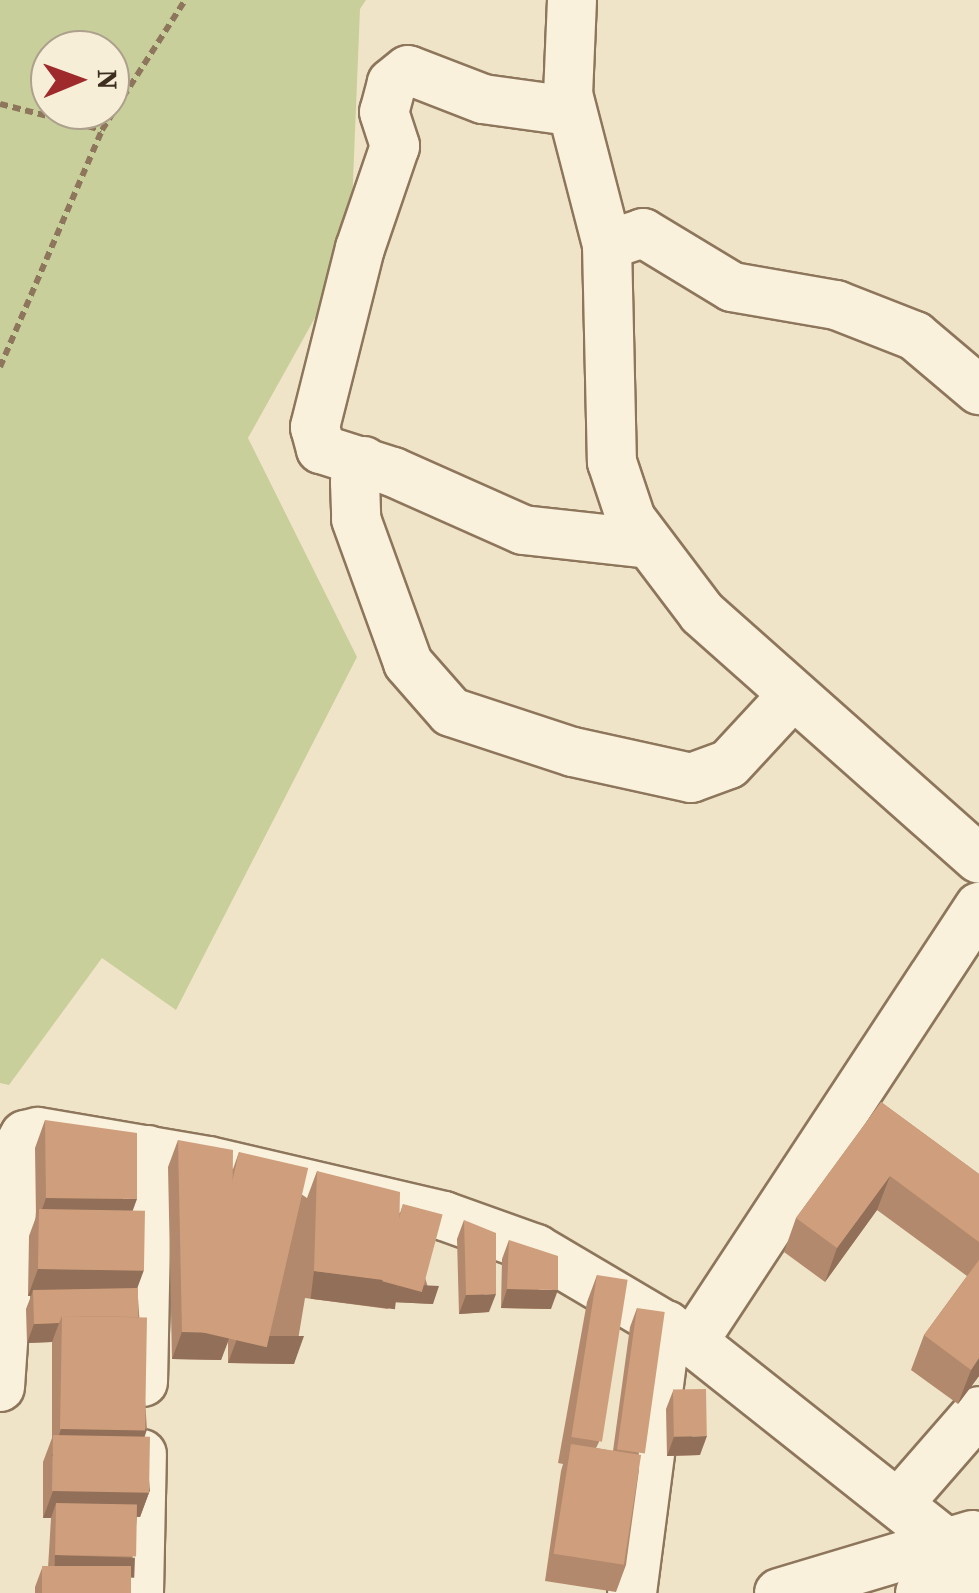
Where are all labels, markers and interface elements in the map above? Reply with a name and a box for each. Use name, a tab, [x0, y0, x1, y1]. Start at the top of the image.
north arrow	[30, 30, 130, 130]
text: N	[89, 69, 127, 90]

